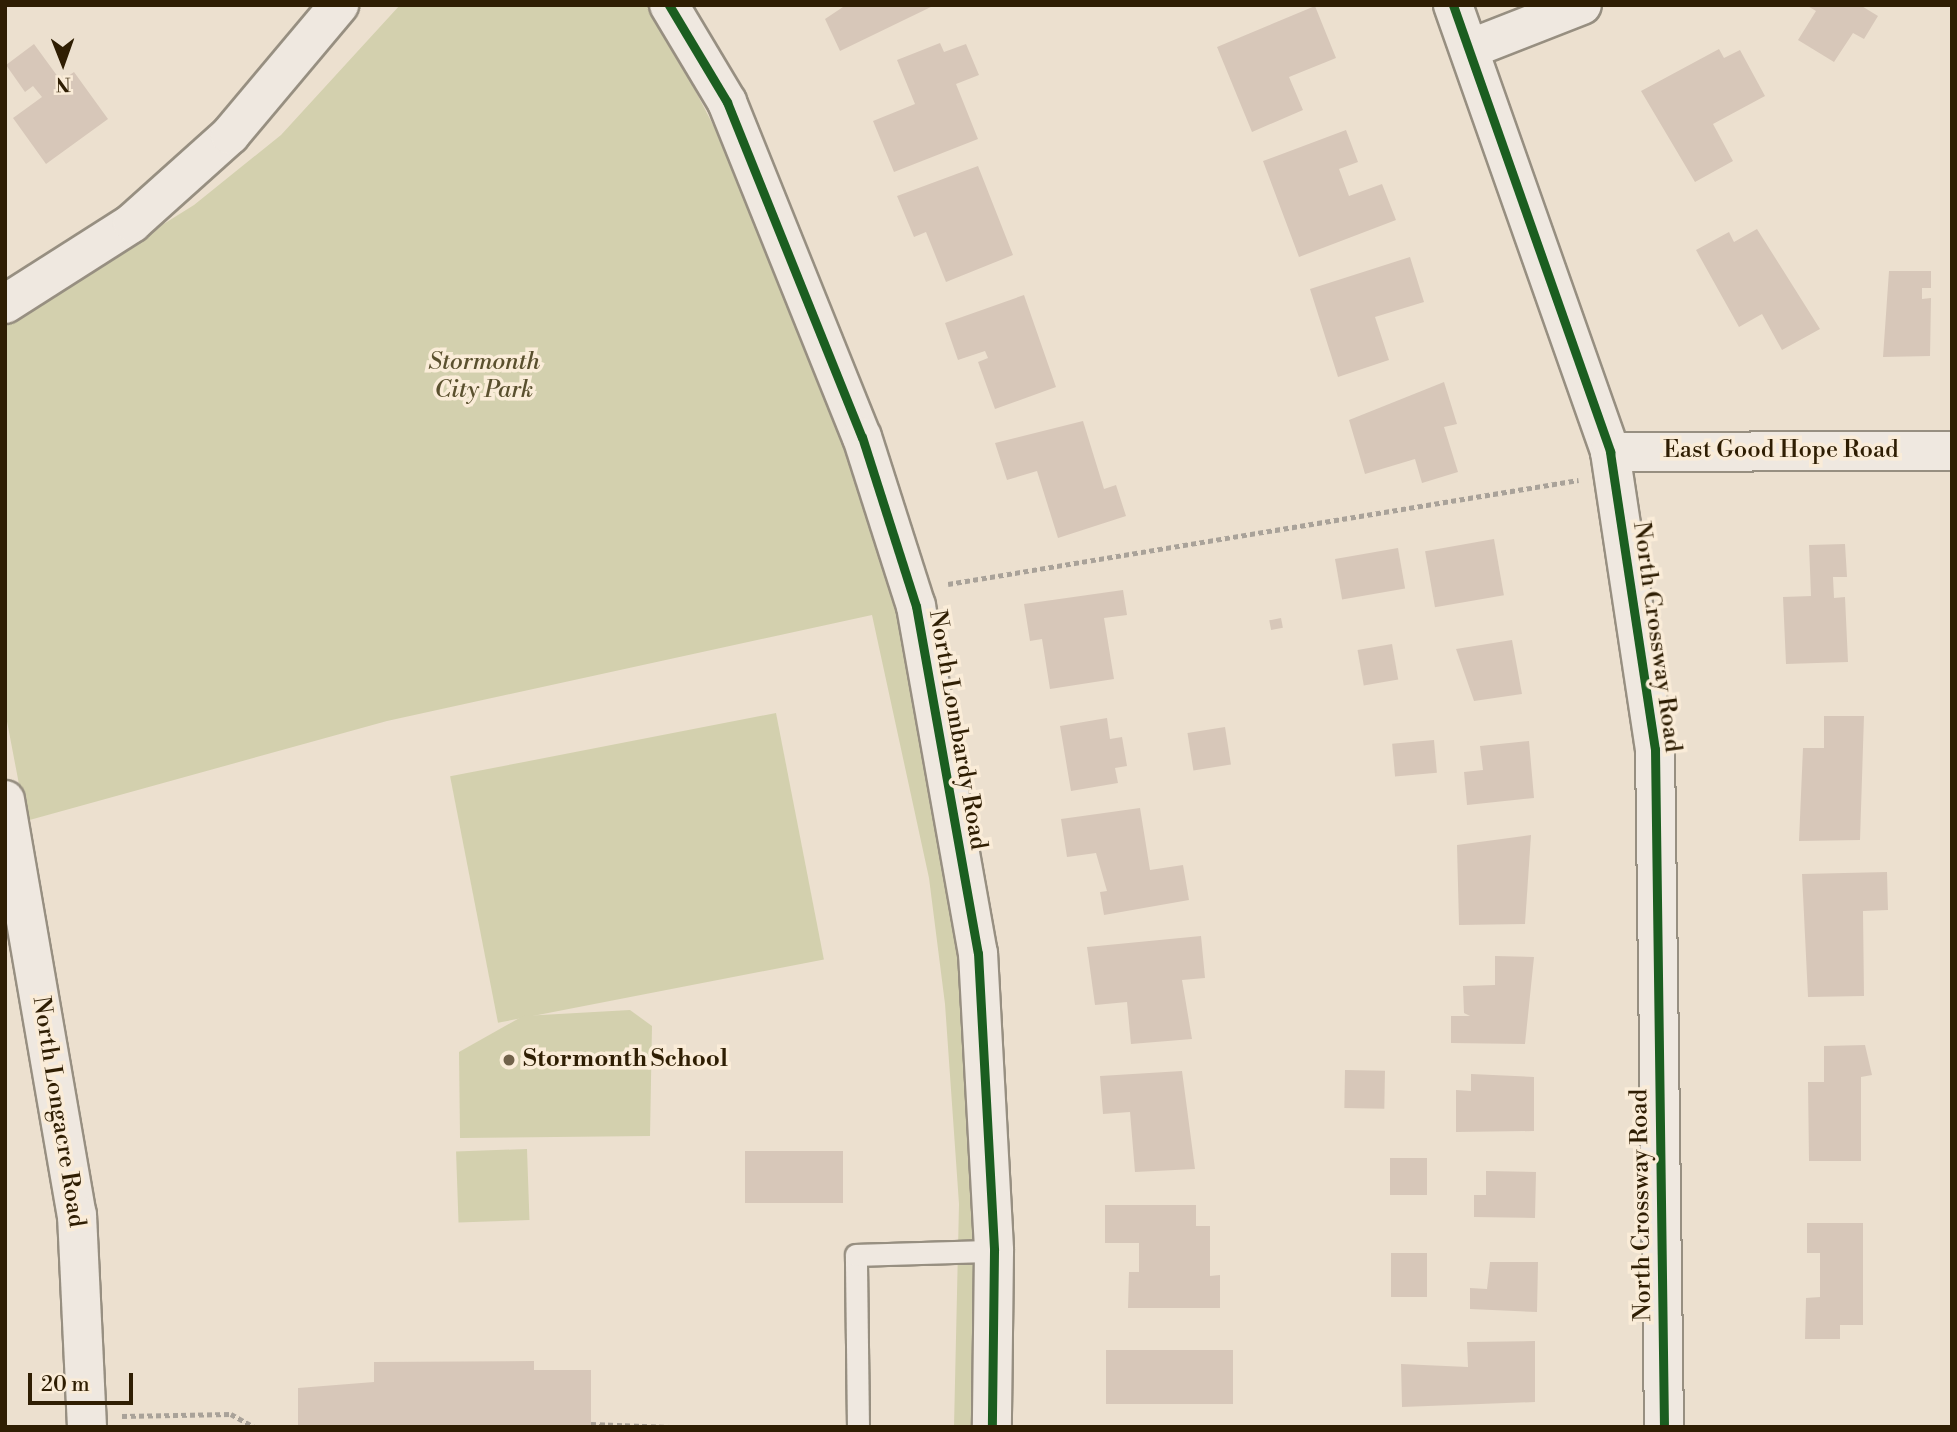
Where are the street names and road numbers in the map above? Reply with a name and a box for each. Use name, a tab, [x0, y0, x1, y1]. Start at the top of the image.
street label: East Good Hope Road	[1663, 437, 1899, 465]
street label: North Crossway Road	[1626, 520, 1686, 754]
street label: North Lombardy Road	[922, 608, 992, 852]
street label: North Longacre Road	[26, 994, 90, 1230]
street label: North Crossway Road	[1626, 1088, 1658, 1322]

